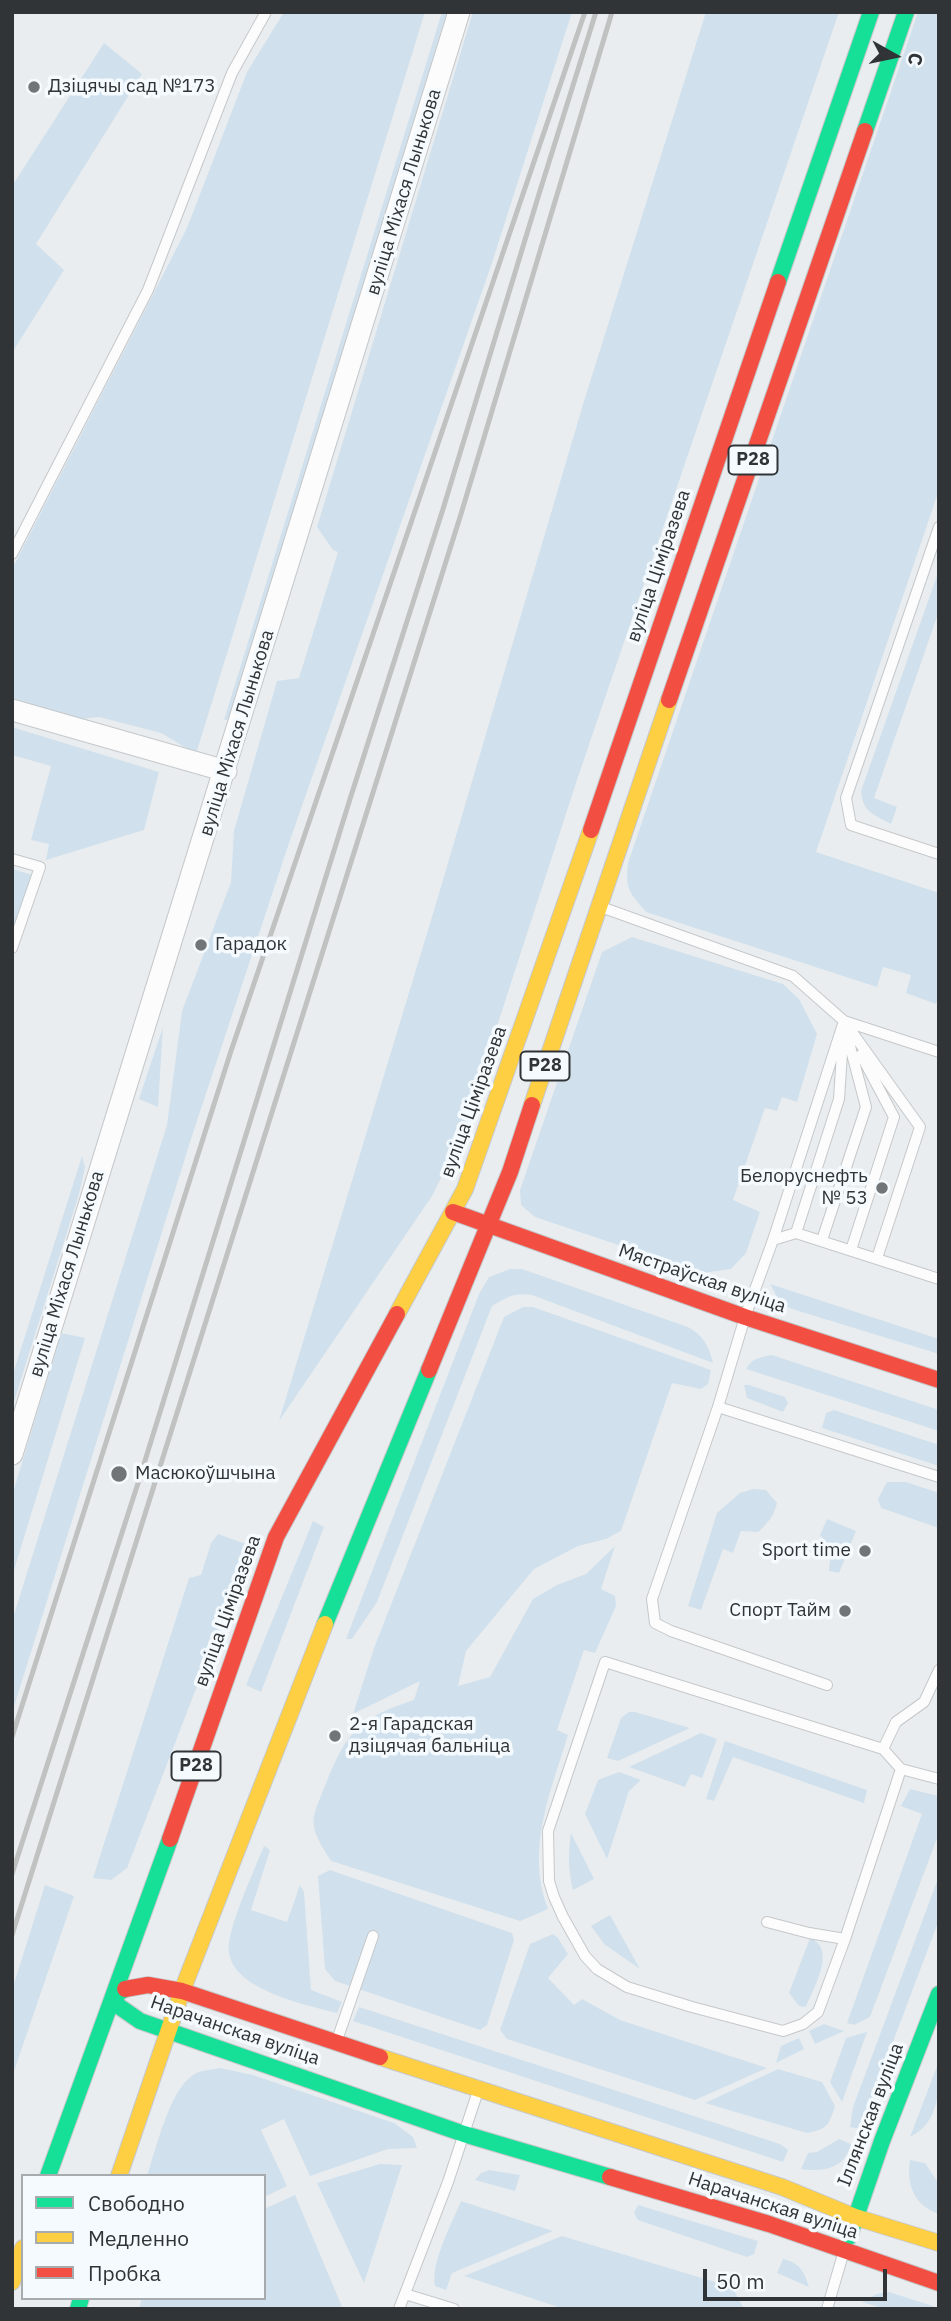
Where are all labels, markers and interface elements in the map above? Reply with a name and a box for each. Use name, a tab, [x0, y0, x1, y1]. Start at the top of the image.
north arrow	[860, 21, 930, 91]
text: С	[903, 51, 929, 67]
place label: Дзіцячы сад №173	[48, 76, 216, 98]
marker: Дзіцячы сад №173	[26, 79, 42, 95]
street label: вуліца Міхася Лынькова	[362, 86, 446, 298]
road number: Р28	[728, 446, 778, 474]
street label: вуліца Ціміразева	[622, 487, 696, 645]
street label: вуліца Міхася Лынькова	[195, 627, 279, 839]
place label: Гарадок	[215, 934, 287, 956]
marker: Гарадок	[193, 937, 209, 953]
street label: вуліца Ціміразева	[436, 1023, 512, 1181]
road number: Р28	[520, 1051, 570, 1080]
place label: Белоруснефть № 53	[740, 1166, 868, 1210]
street label: вуліца Міхася Лынькова	[25, 1168, 109, 1380]
marker: Белоруснефть № 53	[874, 1180, 890, 1196]
street label: Мястраўская вуліца	[615, 1240, 789, 1318]
place label: Масюкоўшчына	[135, 1463, 276, 1485]
marker: Масюкоўшчына	[109, 1464, 129, 1484]
street label: вуліца Ціміразева	[190, 1532, 266, 1690]
place label: Sport time	[762, 1540, 851, 1562]
marker: Sport time	[857, 1543, 873, 1559]
place label: Спорт Тайм	[729, 1600, 831, 1622]
marker: Спорт Тайм	[837, 1603, 853, 1619]
place label: 2-я Гарадская дзіцячая бальніца	[349, 1714, 510, 1758]
marker: 2-я Гарадская дзіцячая бальніца	[327, 1728, 343, 1744]
road number: Р28	[172, 1751, 220, 1780]
street label: Нарачанская вуліца	[147, 1991, 323, 2071]
street label: Іллянская вуліца	[833, 2040, 909, 2190]
street label: Нарачанская вуліца	[685, 2168, 861, 2244]
legend	[21, 2174, 266, 2300]
text: Свободно	[88, 2189, 185, 2217]
text: Медленно	[88, 2224, 189, 2252]
scale bar	[706, 2254, 890, 2298]
text: Пробка	[88, 2259, 161, 2287]
text: 50 m	[716, 2267, 765, 2295]

